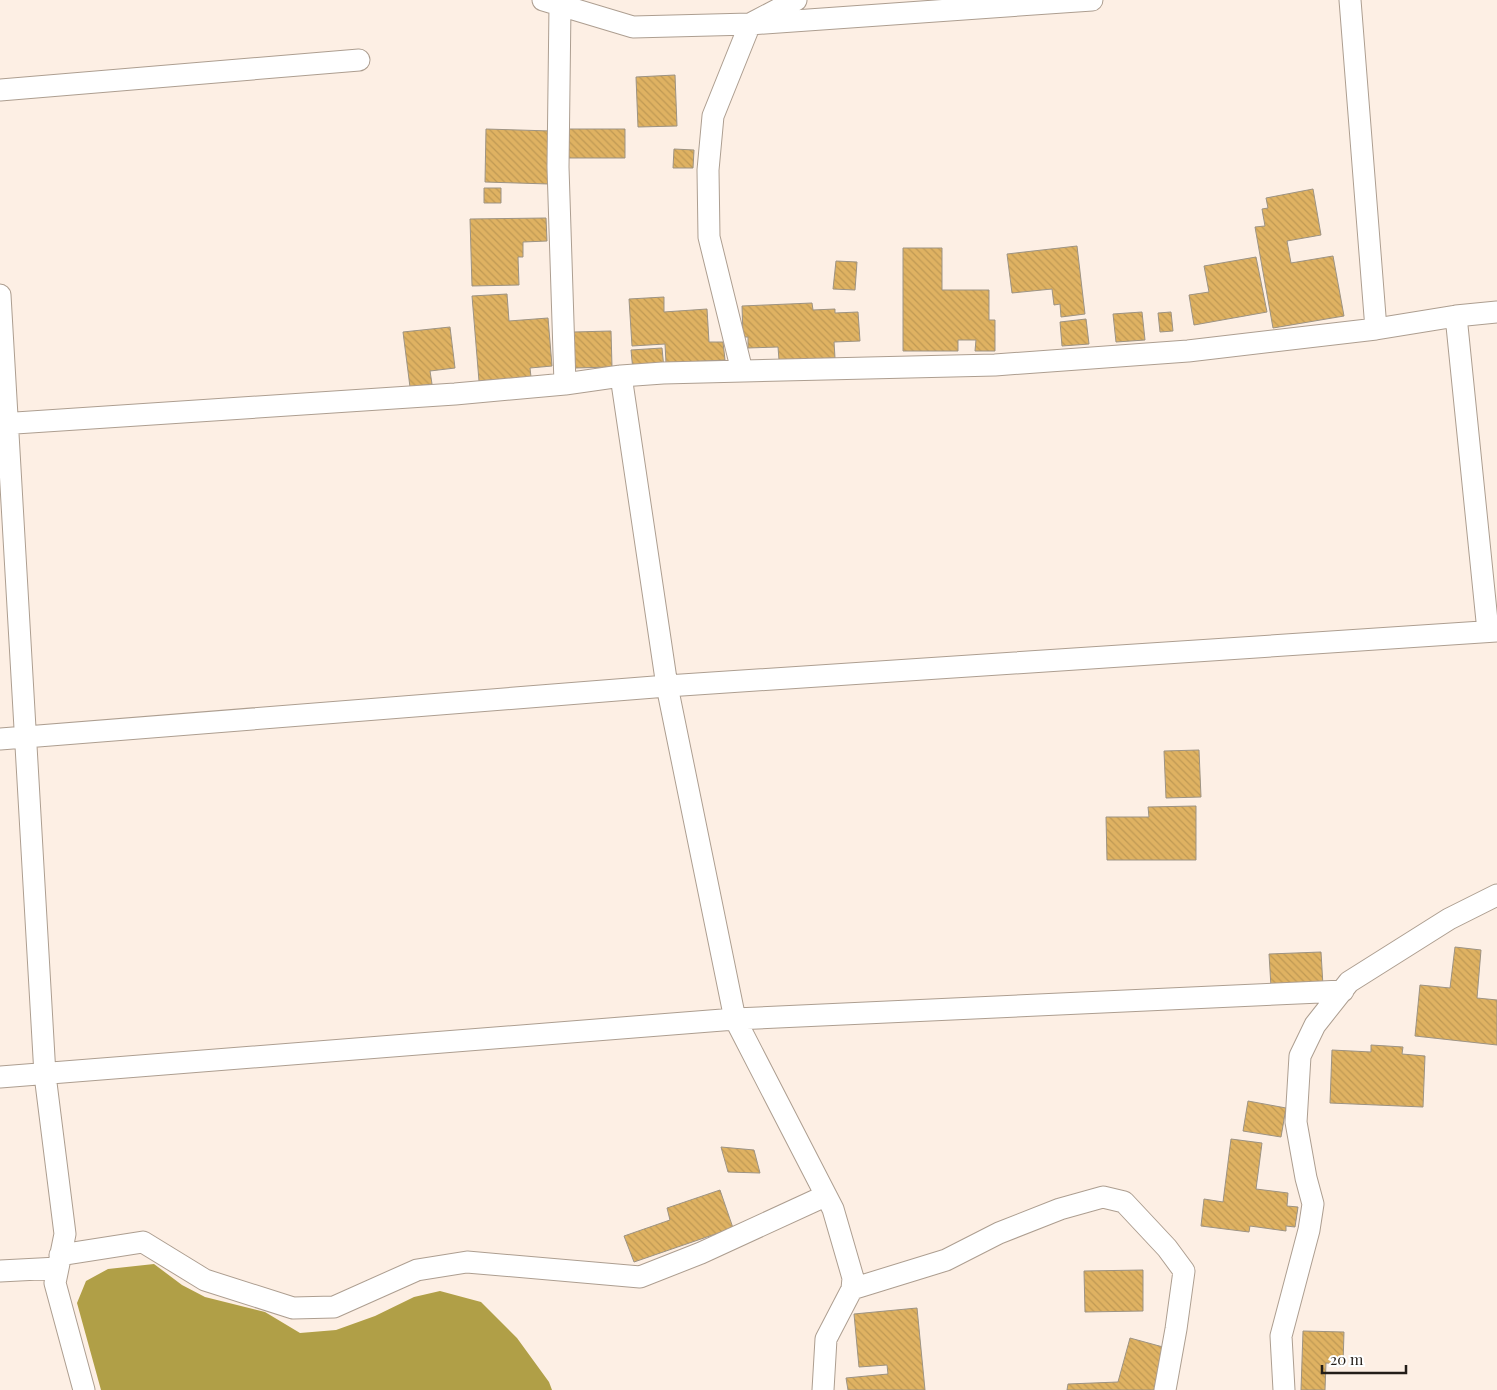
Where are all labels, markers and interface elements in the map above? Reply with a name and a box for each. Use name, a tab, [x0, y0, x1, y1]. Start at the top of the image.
scale bar	[1322, 1342, 1406, 1374]
text: 20 m	[1330, 1349, 1364, 1369]

